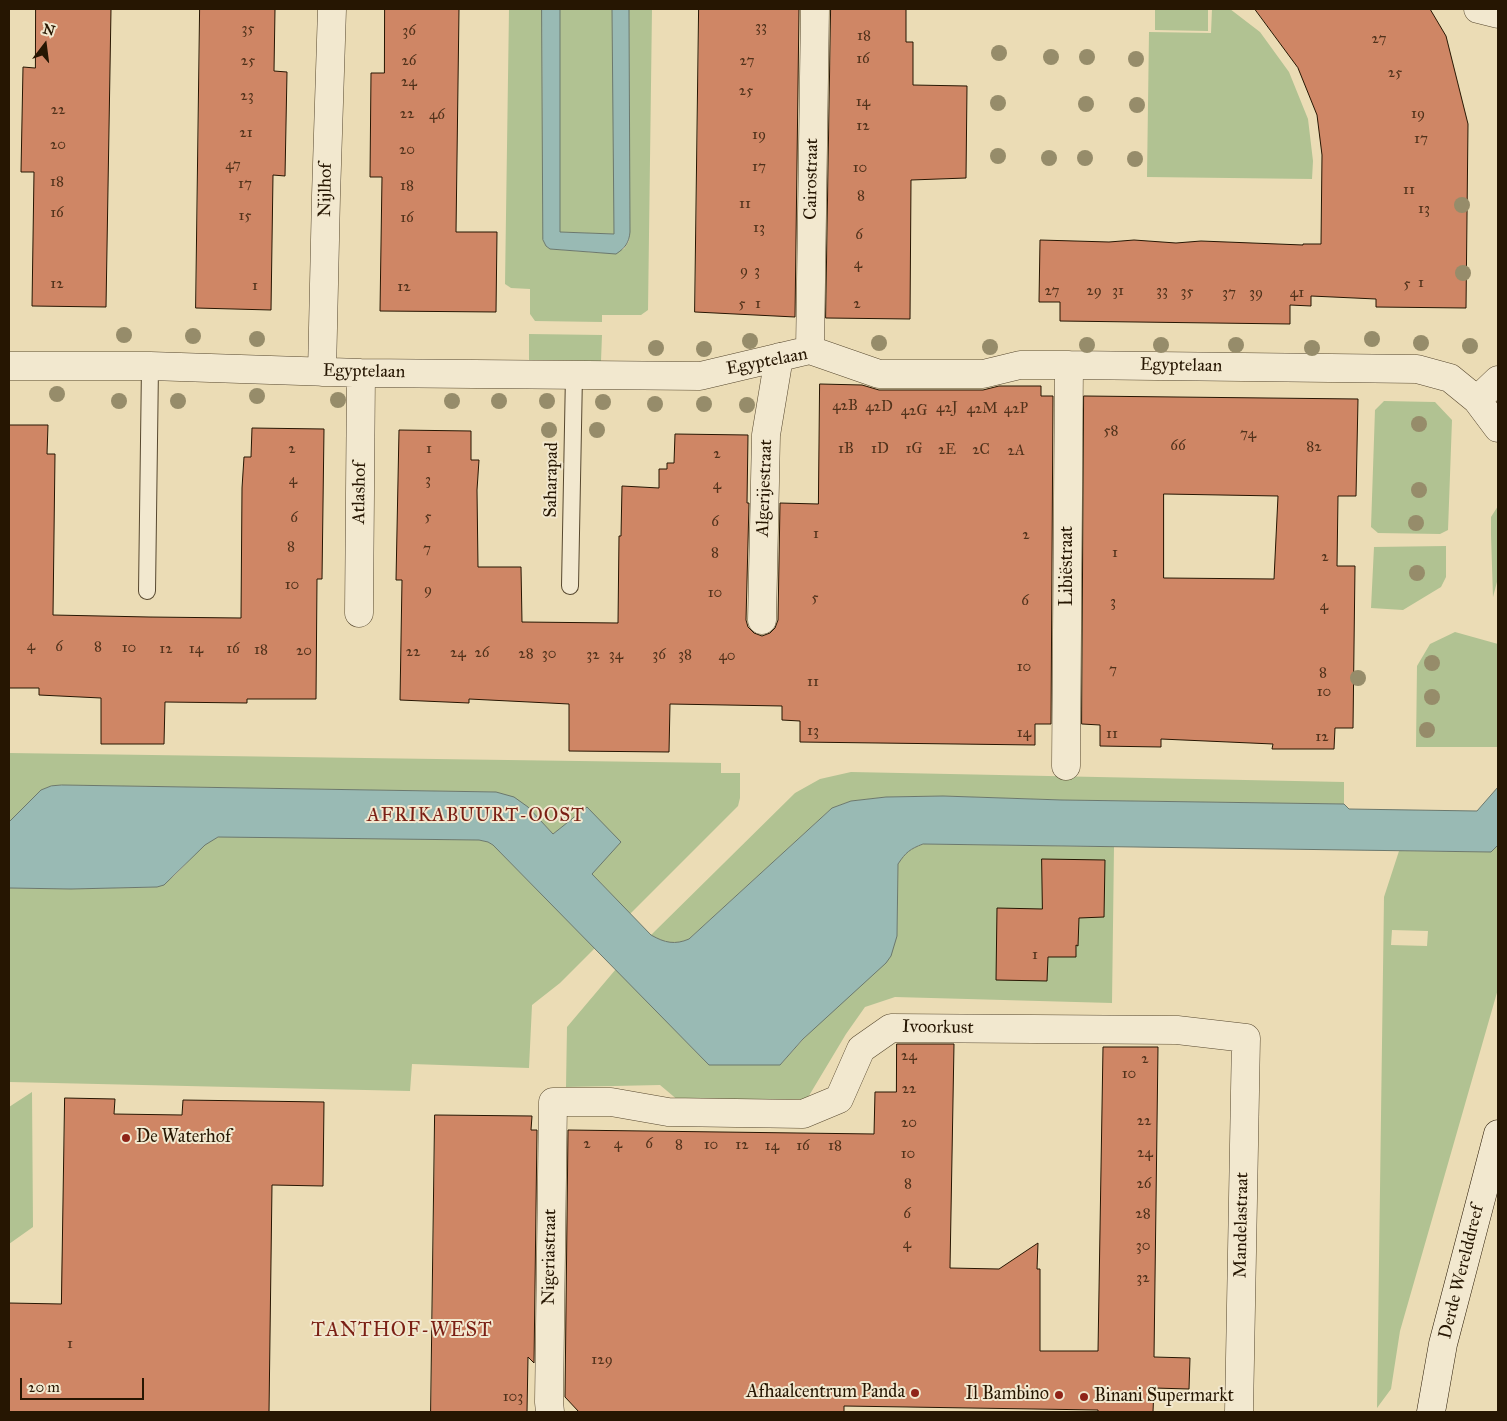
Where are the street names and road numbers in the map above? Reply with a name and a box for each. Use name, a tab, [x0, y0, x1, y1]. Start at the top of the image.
street label: Cairostraat	[800, 138, 824, 220]
street label: Nijlhof	[315, 163, 337, 217]
street label: Egyptelaan	[724, 344, 810, 380]
street label: Egyptelaan	[1140, 354, 1222, 378]
street label: Egyptelaan	[323, 360, 405, 384]
street label: Algerijestraat	[753, 439, 777, 537]
street label: Saharapad	[541, 442, 563, 518]
street label: Atlashof	[349, 462, 371, 524]
street label: Libiëstraat	[1057, 526, 1079, 606]
street label: Ivoorkust	[902, 1017, 974, 1039]
street label: Mandelastraat	[1230, 1172, 1254, 1278]
street label: Derde Werelddreef	[1435, 1203, 1489, 1341]
street label: Nigeriastraat	[538, 1209, 562, 1305]

